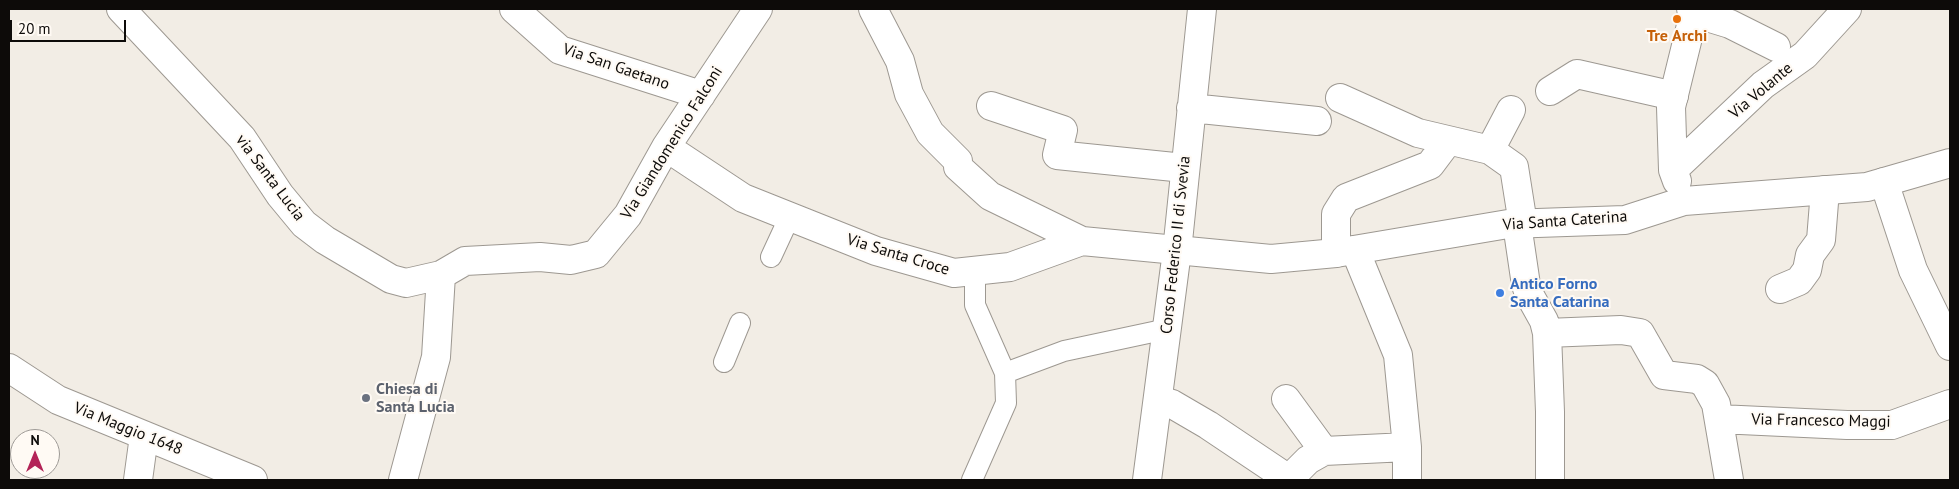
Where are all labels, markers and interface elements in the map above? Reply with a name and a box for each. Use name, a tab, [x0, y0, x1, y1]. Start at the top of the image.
scale bar	[12, 10, 129, 42]
marker: Tre Archi	[1671, 13, 1683, 25]
text: 20 m	[18, 19, 51, 38]
place label: Tre Archi	[1647, 26, 1707, 46]
street label: Via San Gaetano	[560, 40, 672, 94]
street label: Via Volante	[1725, 59, 1797, 123]
street label: Via Giandomenico Falconi	[617, 63, 727, 223]
street label: via Santa Lucia	[231, 131, 309, 225]
street label: Corso Federico II di Svevia	[1157, 155, 1195, 335]
street label: Via Santa Caterina	[1502, 207, 1628, 235]
street label: Via Santa Croce	[844, 230, 952, 280]
place label: Antico Forno Santa Catarina	[1510, 274, 1610, 312]
marker: Antico Forno Santa Catarina	[1494, 287, 1506, 299]
place label: Chiesa di Santa Lucia	[376, 379, 455, 417]
marker: Chiesa di Santa Lucia	[360, 392, 372, 404]
street label: Via Maggio 1648	[71, 398, 185, 460]
street label: Via Francesco Maggi	[1751, 410, 1891, 432]
north arrow	[10, 429, 60, 479]
text: N	[30, 431, 40, 449]

